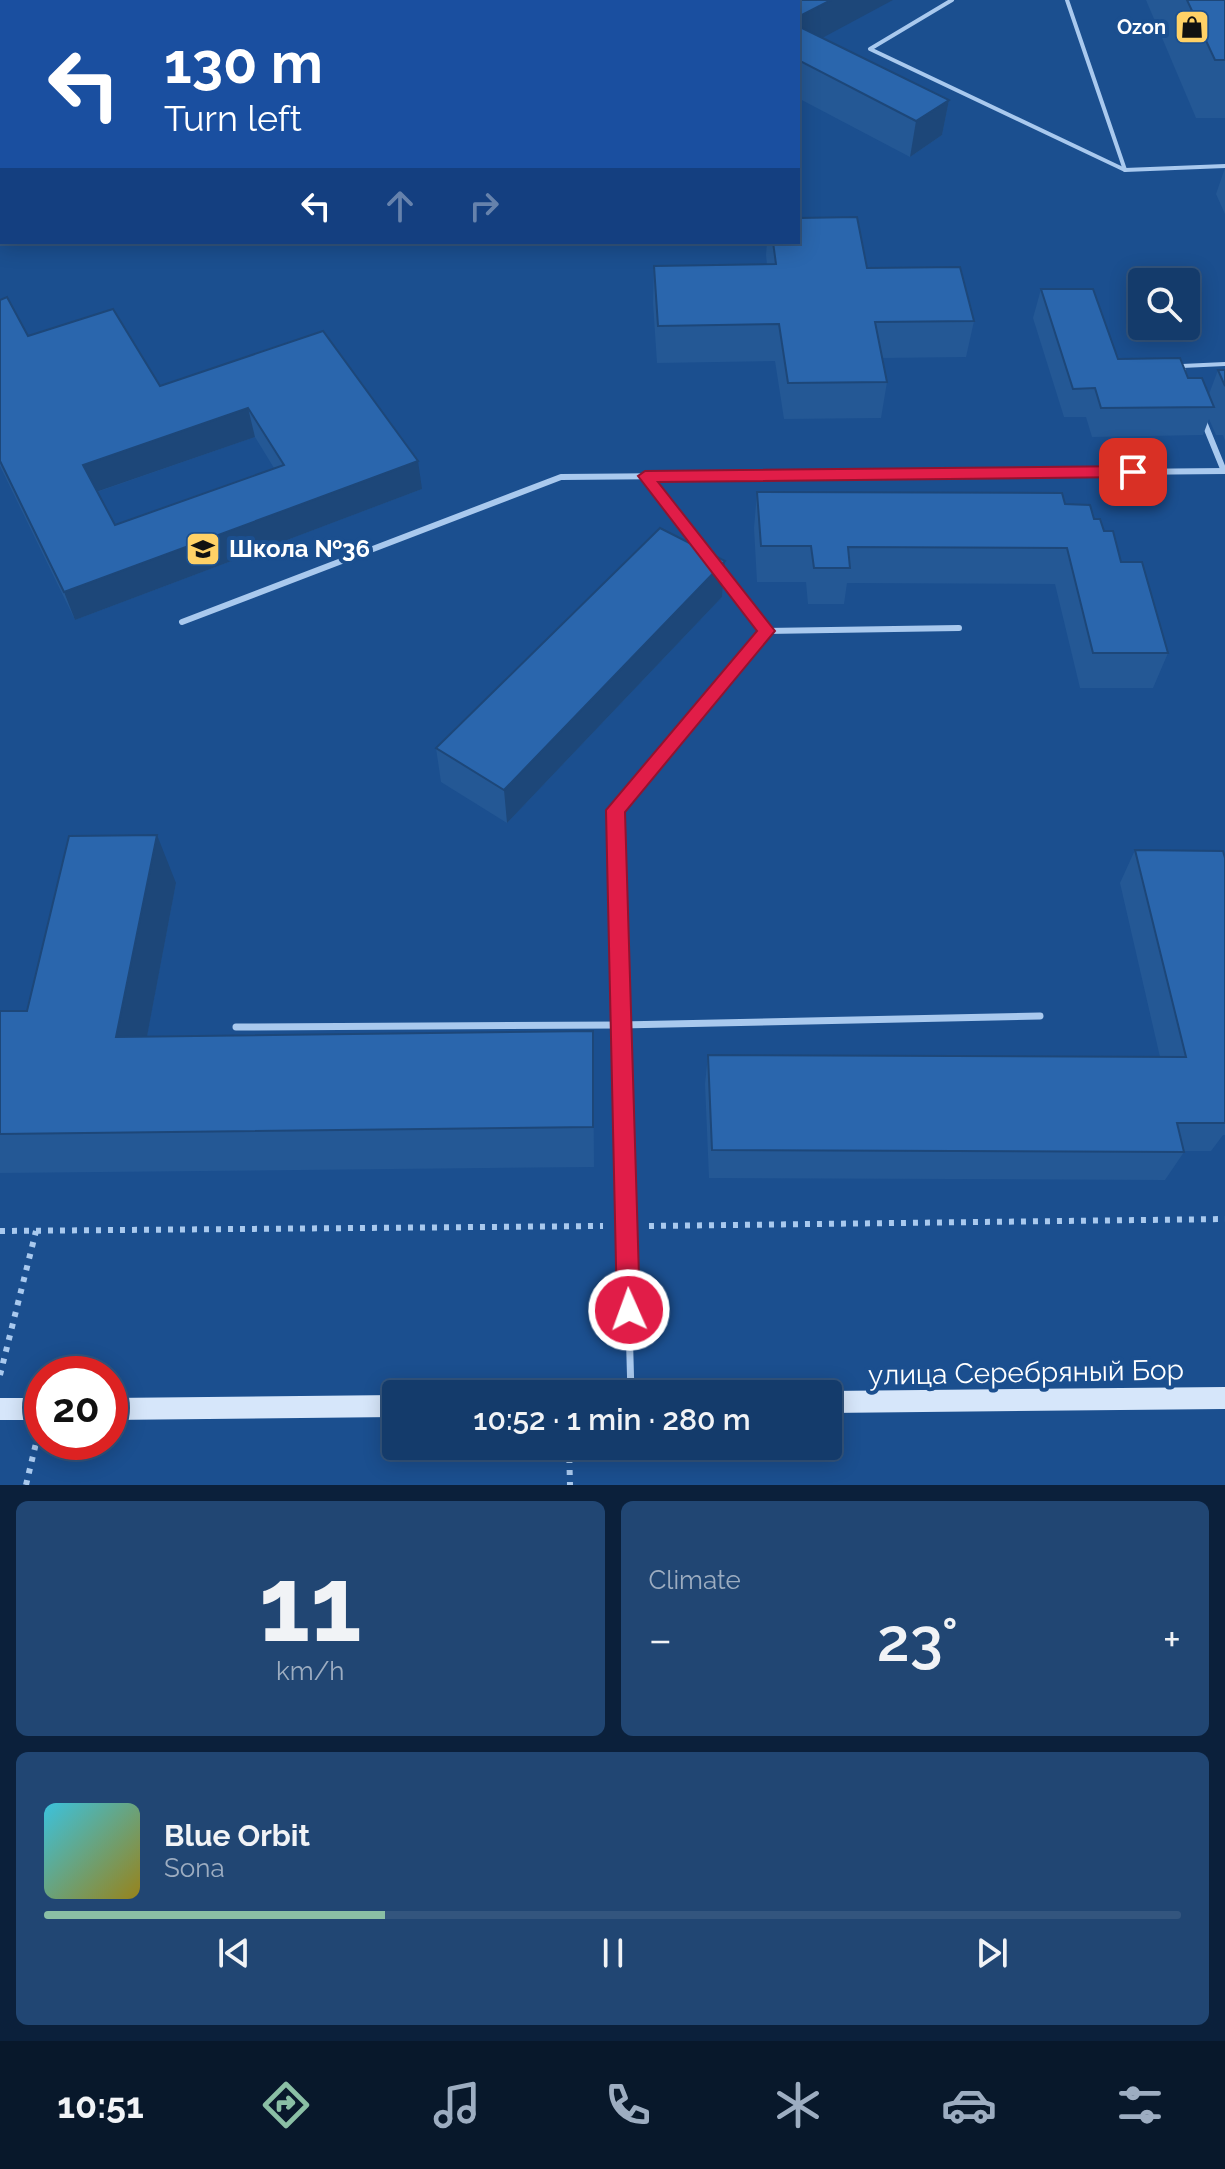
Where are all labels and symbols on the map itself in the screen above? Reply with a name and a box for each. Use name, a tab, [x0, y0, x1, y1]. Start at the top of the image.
shop icon: Ozon	[1173, 8, 1211, 46]
place label: Ozon	[1117, 15, 1166, 39]
pin	[1099, 438, 1167, 506]
school or university icon: Школа №36	[184, 530, 222, 568]
place label: Школа №36	[229, 534, 370, 563]
position arrow	[587, 1268, 671, 1352]
street label: улица Серебряный Бор	[868, 1353, 1184, 1392]
speed limit sign: 20	[24, 1356, 128, 1460]

